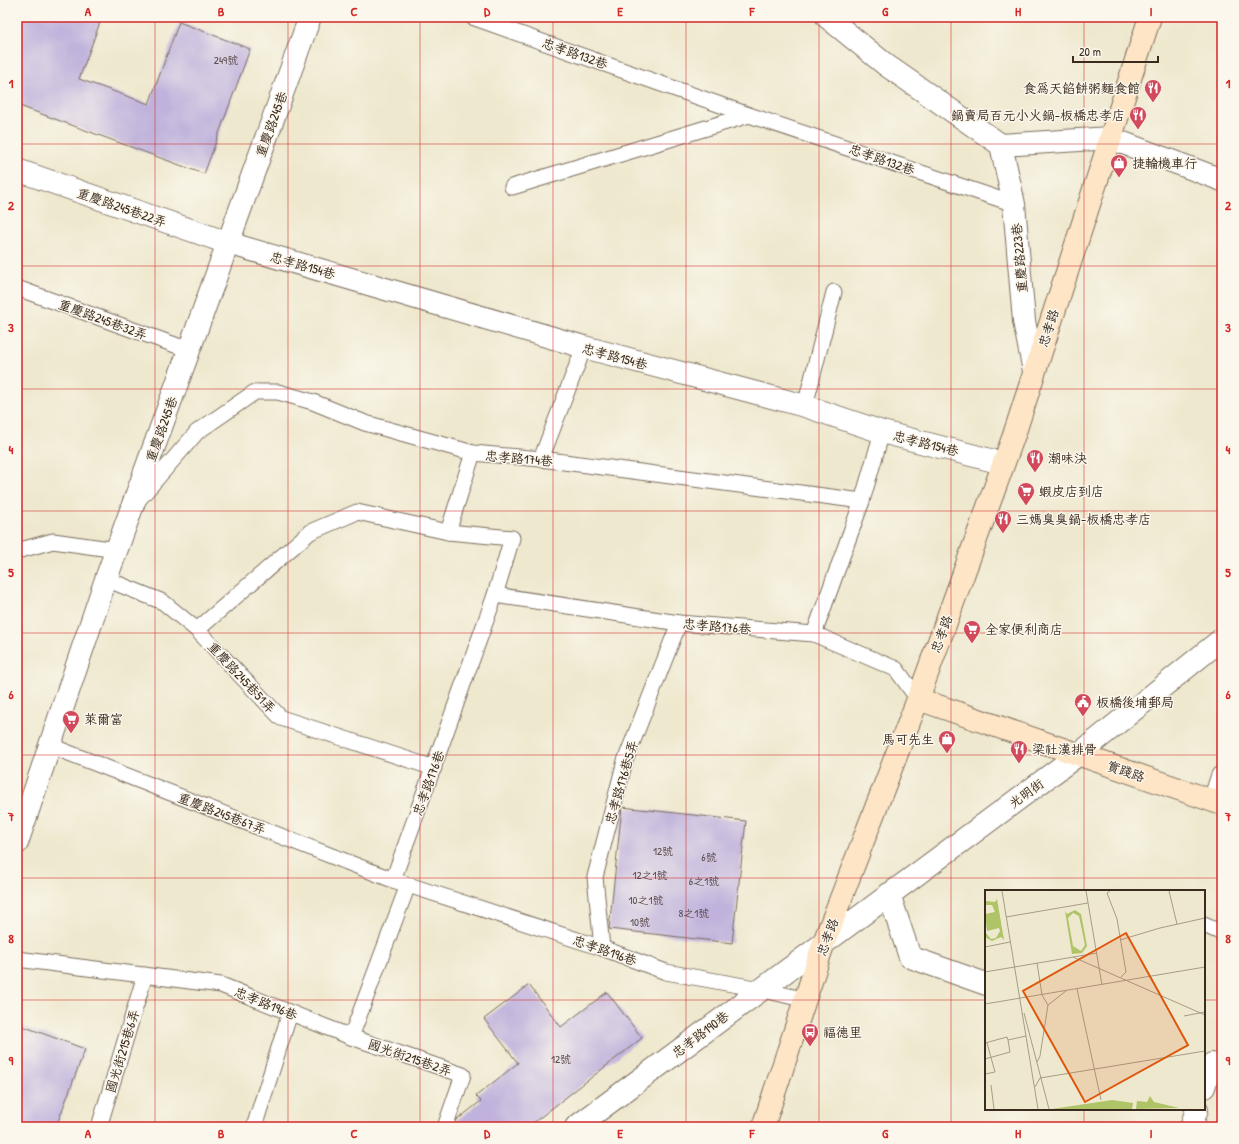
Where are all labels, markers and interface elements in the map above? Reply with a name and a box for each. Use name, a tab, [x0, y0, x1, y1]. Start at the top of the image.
text: A	[85, 2, 92, 20]
text: B	[218, 2, 225, 20]
text: C	[350, 2, 358, 20]
text: D	[484, 2, 491, 20]
text: E	[617, 2, 623, 20]
text: F	[749, 2, 756, 20]
text: G	[882, 2, 889, 20]
text: H	[1015, 2, 1021, 20]
text: I	[1149, 2, 1153, 20]
street label: 忠孝路132巷	[540, 33, 610, 73]
scale bar	[1073, 38, 1158, 64]
text: 20 m	[1079, 43, 1101, 60]
house number: 249號	[214, 53, 238, 67]
text: 1	[9, 74, 14, 92]
text: 1	[1226, 74, 1231, 92]
restaurant icon: 食為天餡餅粥麵食館	[1143, 78, 1163, 103]
place label: 食為天餡餅粥麵食館	[1023, 79, 1140, 97]
street label: 重慶路245巷	[251, 89, 291, 159]
restaurant icon: 鍋賣局百元小火鍋-板橋忠孝店	[1128, 105, 1148, 130]
place label: 鍋賣局百元小火鍋-板橋忠孝店	[951, 106, 1125, 124]
street label: 忠孝路132巷	[847, 139, 917, 179]
shop icon: 捷輪機車行	[1109, 153, 1129, 178]
place label: 捷輪機車行	[1132, 154, 1197, 172]
street label: 重慶路245巷22弄	[75, 183, 169, 231]
text: 2	[8, 196, 15, 214]
text: 2	[1225, 196, 1232, 214]
street label: 重慶路223巷	[1007, 222, 1031, 294]
street label: 忠孝路154巷	[268, 247, 338, 283]
street label: 重慶路245巷32弄	[56, 295, 150, 343]
street label: 忠孝路	[1033, 307, 1063, 349]
text: 3	[8, 318, 14, 336]
text: 3	[1225, 318, 1231, 336]
street label: 忠孝路154巷	[580, 339, 650, 373]
street label: 重慶路245巷	[141, 394, 181, 464]
street label: 忠孝路154巷	[891, 426, 961, 460]
text: 4	[9, 440, 14, 458]
text: 4	[1226, 440, 1231, 458]
street label: 忠孝路174巷	[484, 446, 554, 470]
restaurant icon: 潮味決	[1025, 448, 1045, 473]
place label: 潮味決	[1048, 449, 1087, 467]
supermarket icon: 蝦皮店到店	[1016, 481, 1036, 506]
place label: 蝦皮店到店	[1039, 482, 1104, 500]
restaurant icon: 三媽臭臭鍋-板橋忠孝店	[993, 509, 1013, 534]
place label: 三媽臭臭鍋-板橋忠孝店	[1016, 510, 1151, 528]
text: 5	[8, 563, 14, 581]
text: 5	[1225, 563, 1231, 581]
street label: 忠孝路	[926, 613, 956, 655]
street label: 忠孝路176巷	[682, 614, 752, 638]
supermarket icon: 全家便利商店	[962, 619, 982, 644]
place label: 全家便利商店	[985, 620, 1063, 638]
street label: 重慶路245巷51弄	[204, 637, 280, 717]
text: 6	[8, 685, 14, 703]
text: 6	[1225, 685, 1231, 703]
public building icon: 板橋後埔郵局	[1073, 692, 1093, 717]
place label: 板橋後埔郵局	[1096, 693, 1174, 711]
supermarket icon: 萊爾富	[61, 709, 81, 734]
place label: 萊爾富	[84, 710, 123, 728]
shop icon: 馬可先生	[937, 729, 957, 754]
place label: 馬可先生	[882, 730, 934, 748]
street label: 忠孝路176巷5弄	[600, 738, 642, 826]
restaurant icon: 梁社漢排骨	[1009, 739, 1029, 764]
place label: 梁社漢排骨	[1032, 740, 1097, 758]
street label: 忠孝路176巷	[408, 748, 448, 818]
street label: 實踐路	[1105, 756, 1147, 786]
street label: 光明街	[1005, 774, 1047, 812]
street label: 重慶路245巷67弄	[175, 788, 269, 838]
text: 7	[7, 807, 15, 825]
text: 7	[1224, 807, 1232, 825]
house number: 12號	[653, 844, 673, 858]
house number: 6號	[701, 850, 717, 864]
house number: 12之1號	[632, 868, 668, 882]
house number: 6之1號	[689, 874, 719, 888]
inset map	[985, 890, 1205, 1110]
house number: 10之1號	[629, 893, 663, 907]
house number: 8之1號	[679, 906, 709, 920]
house number: 10號	[630, 915, 650, 929]
street label: 忠孝路	[812, 916, 842, 958]
text: 8	[8, 929, 14, 947]
text: 8	[1225, 929, 1231, 947]
street label: 忠孝路196巷	[571, 931, 639, 969]
street label: 忠孝路196巷	[232, 982, 300, 1024]
street label: 國光街215巷6弄	[101, 1007, 143, 1095]
street label: 忠孝路190巷	[668, 1007, 732, 1061]
bus stop icon: 福德里	[800, 1022, 820, 1047]
place label: 福德里	[823, 1023, 862, 1041]
street label: 國光街215巷2弄	[366, 1034, 454, 1080]
text: 9	[9, 1051, 14, 1069]
text: 9	[1226, 1051, 1231, 1069]
house number: 12號	[551, 1052, 571, 1066]
text: A	[85, 1124, 92, 1142]
text: B	[218, 1124, 225, 1142]
text: C	[350, 1124, 358, 1142]
text: D	[484, 1124, 491, 1142]
text: E	[617, 1124, 623, 1142]
text: F	[749, 1124, 756, 1142]
text: G	[882, 1124, 889, 1142]
text: H	[1015, 1124, 1021, 1142]
text: I	[1149, 1124, 1153, 1142]

